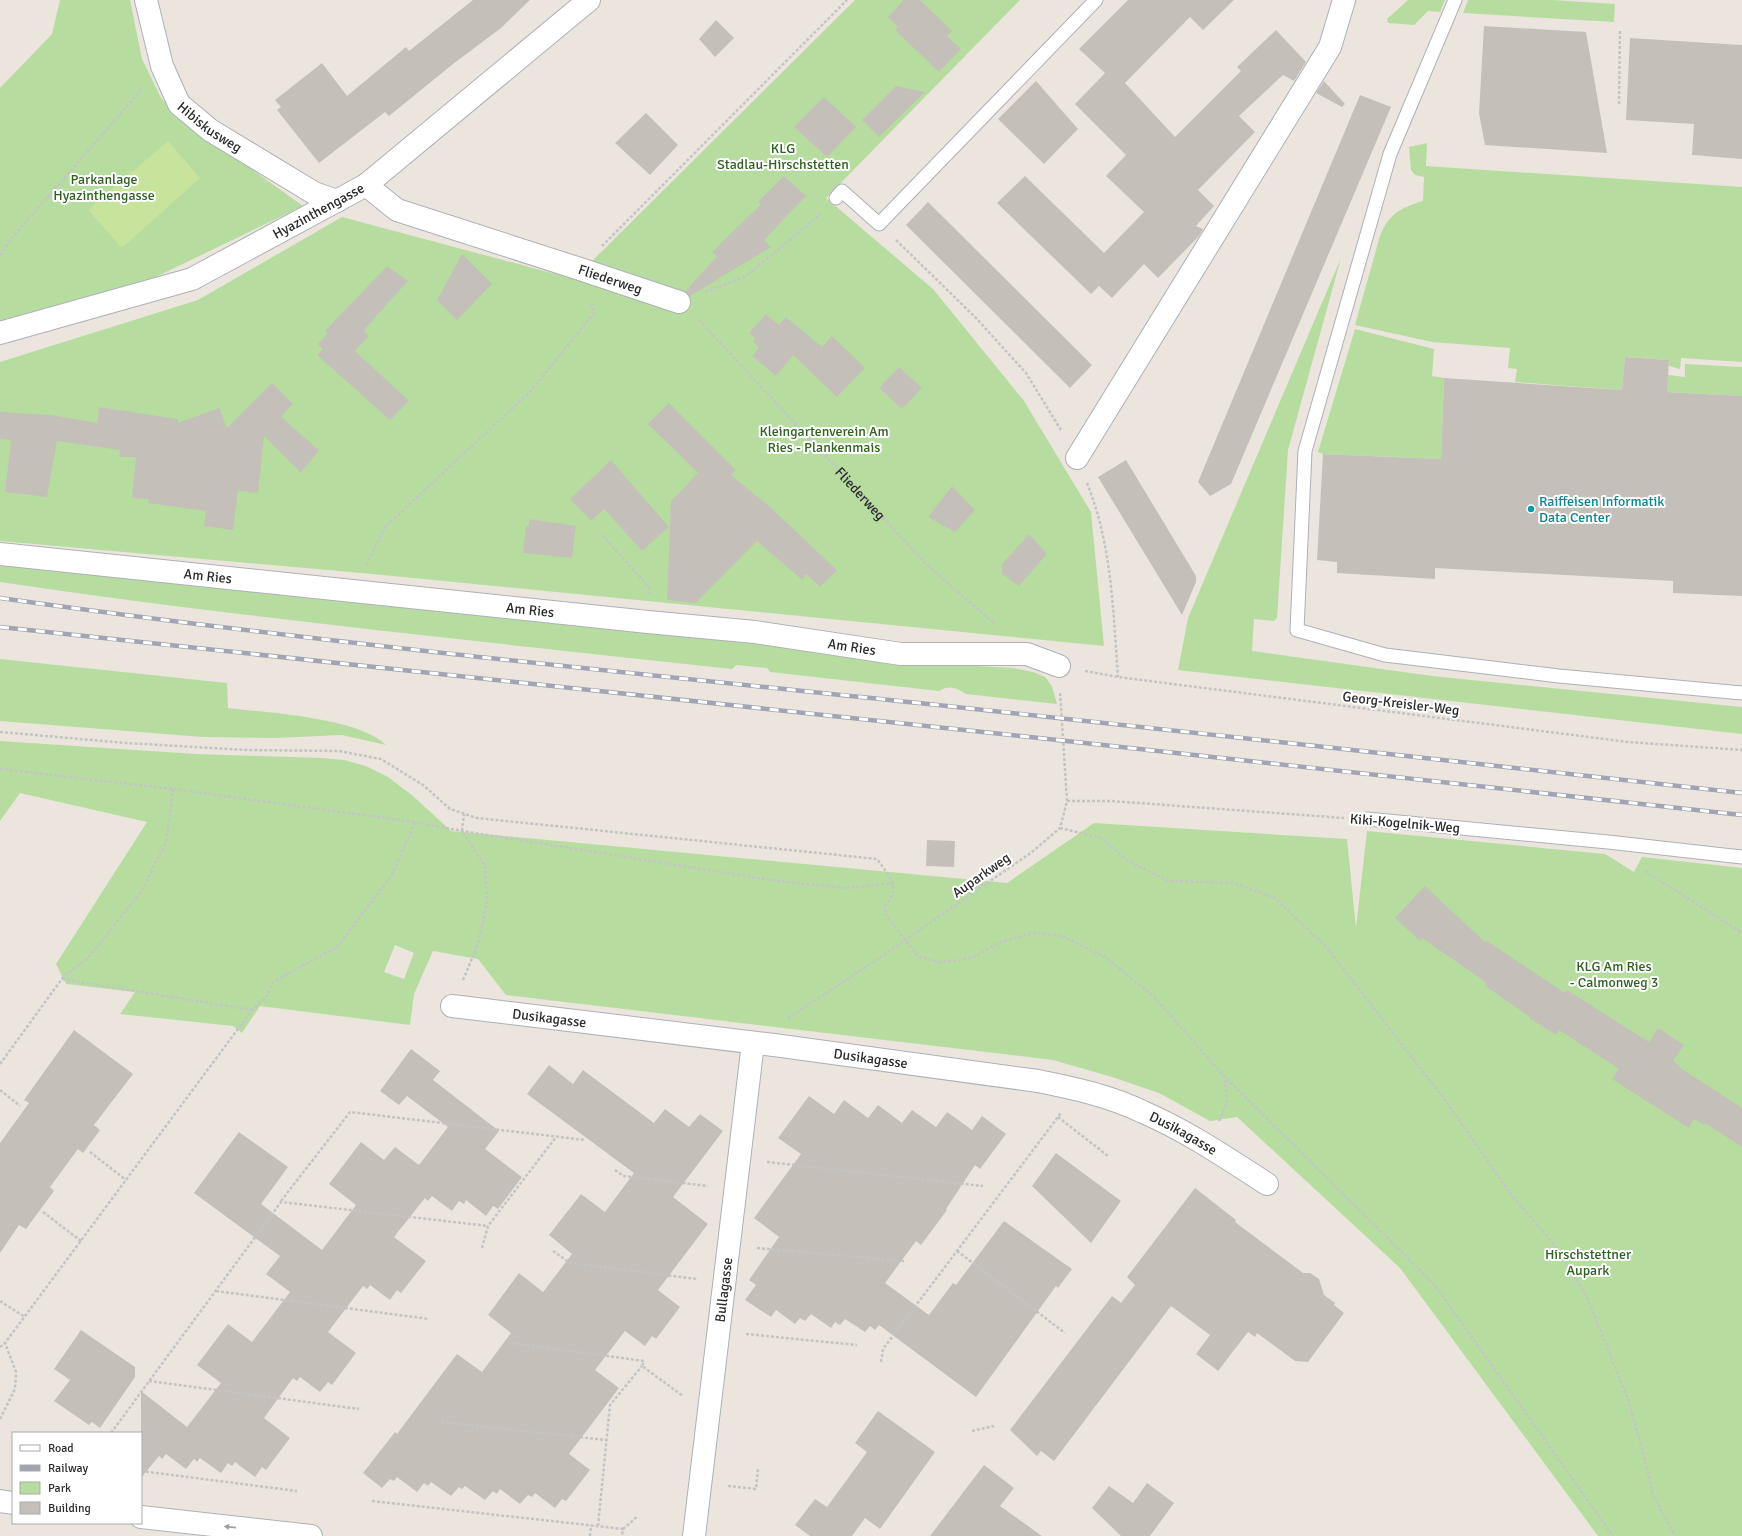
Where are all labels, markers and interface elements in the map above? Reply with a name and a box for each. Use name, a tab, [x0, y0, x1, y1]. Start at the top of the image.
street label: Hibiskusweg	[174, 98, 245, 156]
park label: KLG Stadlau-Hirschstetten	[717, 140, 849, 173]
park label: Parkanlage Hyazinthengasse	[53, 171, 155, 204]
street label: Hyazinthengasse	[270, 180, 367, 243]
street label: Fliederweg	[576, 261, 644, 298]
park label: Kleingartenverein Am Ries - Plankenmais	[759, 423, 889, 456]
street label: Fliederweg	[831, 464, 889, 524]
place label: Raiffeisen Informatik Data Center	[1539, 493, 1664, 526]
marker: Raiffeisen Informatik Data Center	[1526, 504, 1536, 514]
street label: Am Ries	[183, 565, 233, 587]
street label: Am Ries	[505, 599, 555, 621]
street label: Am Ries	[827, 635, 877, 659]
street label: Georg-Kreisler-Weg	[1342, 688, 1460, 719]
street label: Kiki-Kogelnik-Weg	[1349, 810, 1461, 837]
street label: Auparkweg	[949, 849, 1014, 902]
park label: KLG Am Ries - Calmonweg 3	[1570, 958, 1658, 991]
street label: Dusikagasse	[511, 1005, 587, 1031]
street label: Dusikagasse	[833, 1045, 909, 1072]
street label: Dusikagasse	[1147, 1108, 1220, 1159]
park label: Hirschstettner Aupark	[1545, 1246, 1632, 1279]
street label: Bullagasse	[712, 1256, 736, 1323]
legend	[12, 1432, 142, 1524]
text: Road	[48, 1441, 74, 1456]
text: Railway	[48, 1461, 88, 1476]
text: Park	[48, 1481, 71, 1496]
text: Building	[48, 1501, 91, 1516]
one-way arrow	[224, 1524, 236, 1530]

